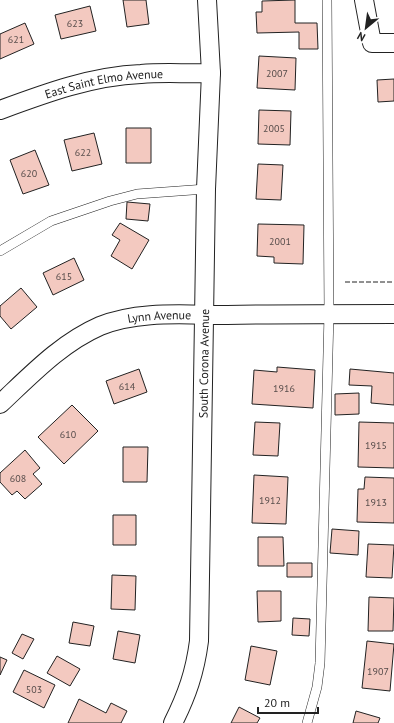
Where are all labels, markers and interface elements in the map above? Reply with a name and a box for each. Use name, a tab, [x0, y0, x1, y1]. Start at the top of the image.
north arrow	[346, 8, 386, 48]
house number: 623	[67, 17, 83, 30]
text: N	[355, 29, 368, 45]
house number: 621	[8, 33, 24, 46]
street label: East Saint Elmo Avenue	[43, 66, 163, 101]
house number: 2007	[266, 67, 288, 80]
house number: 2005	[263, 122, 285, 135]
house number: 622	[75, 146, 91, 159]
house number: 620	[21, 167, 38, 180]
house number: 2001	[269, 235, 291, 248]
house number: 615	[56, 270, 72, 283]
street label: Lynn Avenue	[126, 307, 191, 325]
street label: South Corona Avenue	[195, 309, 212, 418]
house number: 614	[119, 380, 136, 393]
house number: 1916	[273, 382, 295, 395]
house number: 610	[60, 428, 77, 441]
house number: 1915	[365, 439, 387, 452]
house number: 608	[10, 472, 26, 485]
house number: 1912	[259, 494, 281, 507]
house number: 1913	[365, 496, 387, 509]
house number: 1907	[367, 665, 389, 678]
house number: 503	[26, 683, 42, 696]
scale bar	[258, 689, 318, 715]
text: 20 m	[264, 695, 290, 710]

